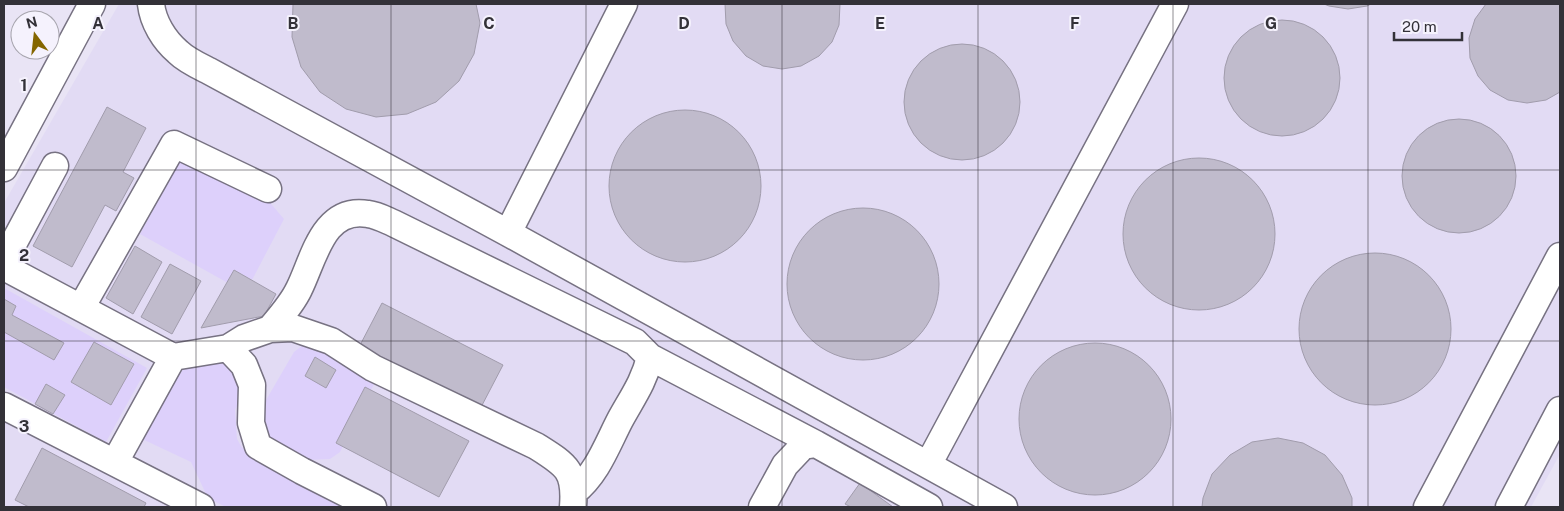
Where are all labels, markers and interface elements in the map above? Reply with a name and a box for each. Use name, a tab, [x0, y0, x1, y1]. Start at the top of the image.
north arrow	[10, 10, 60, 60]
scale bar	[1394, 10, 1462, 42]
text: N	[24, 13, 39, 32]
text: A	[92, 14, 104, 33]
text: B	[288, 14, 299, 33]
text: C	[483, 14, 495, 33]
text: D	[678, 14, 690, 33]
text: E	[875, 14, 885, 33]
text: F	[1070, 14, 1080, 33]
text: G	[1265, 14, 1277, 33]
text: 20 m	[1402, 18, 1437, 35]
text: 1	[21, 76, 27, 95]
text: 2	[19, 246, 29, 265]
text: 3	[19, 417, 29, 436]

